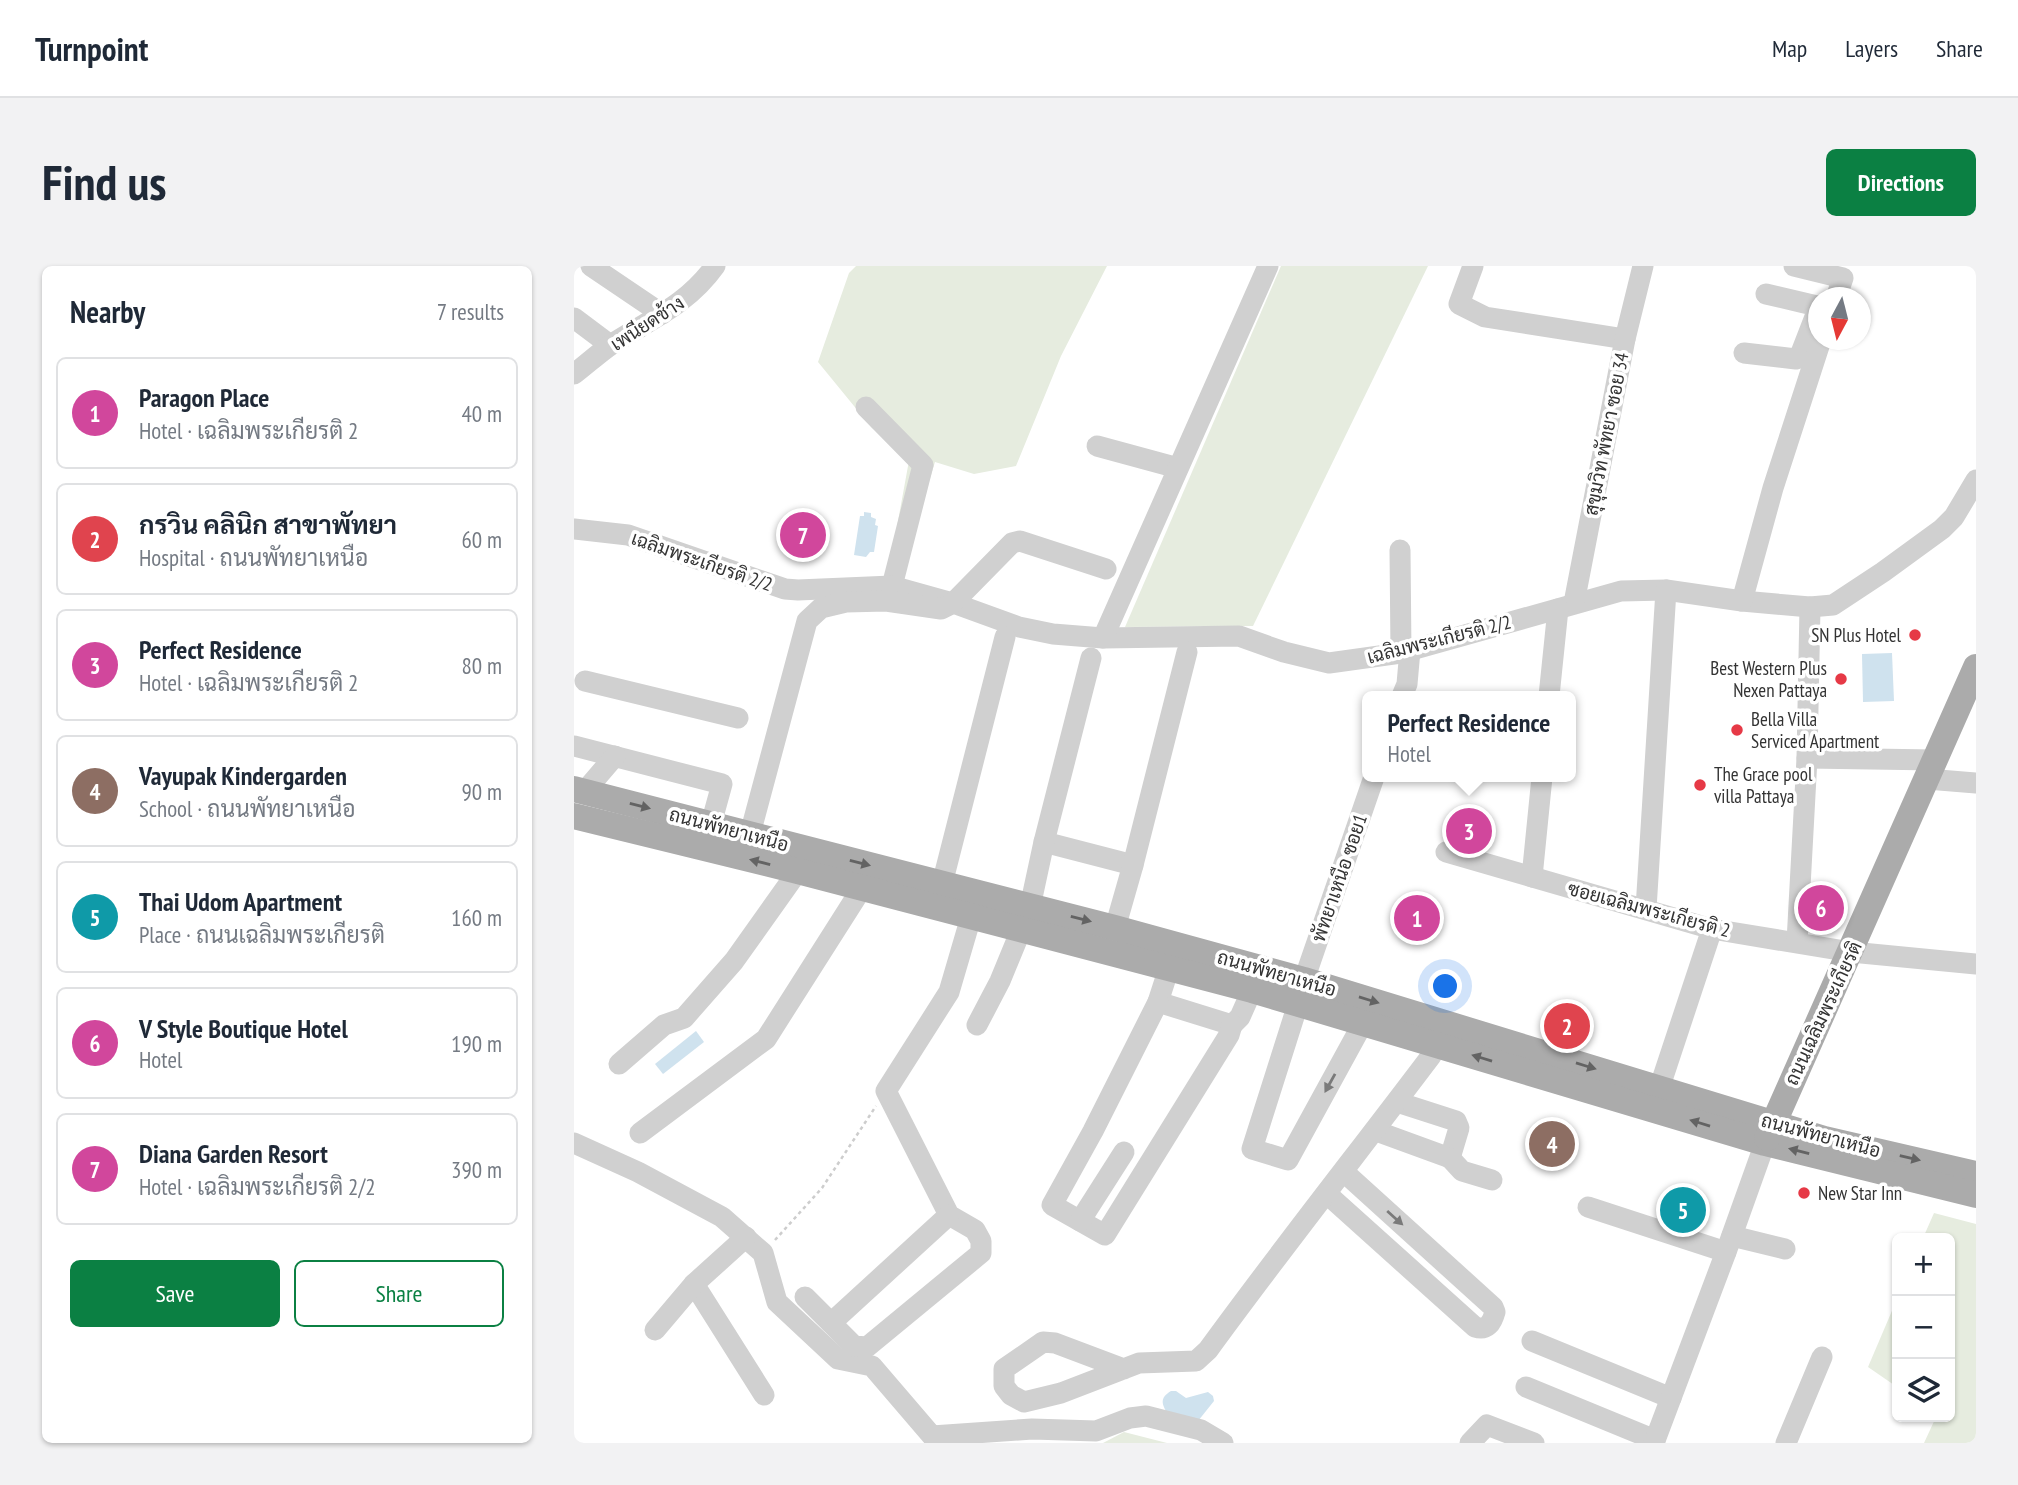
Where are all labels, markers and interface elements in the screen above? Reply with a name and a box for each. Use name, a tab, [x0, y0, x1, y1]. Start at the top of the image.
text: Turnpoint	[35, 27, 148, 70]
text: Map	[1772, 33, 1807, 64]
text: Layers	[1845, 33, 1898, 64]
text: Share	[1936, 33, 1983, 64]
button: Directions	[1826, 149, 1976, 216]
text: Find us	[42, 150, 166, 214]
north arrow	[1808, 287, 1871, 350]
street label: เพนียดช้าง	[606, 290, 688, 356]
text: Nearby	[70, 292, 145, 331]
text: 7 results	[437, 297, 504, 326]
street label: สุขุมวิท พัทยา ซอย 34	[1578, 350, 1635, 518]
text: Paragon Place	[139, 381, 269, 414]
text: 1	[90, 399, 101, 428]
text: 40 m	[461, 399, 502, 428]
text: Hotel · เฉลิมพระเกียรติ 2	[139, 416, 358, 445]
text: กรวิน คลินิก สาขาพัทยา	[139, 508, 397, 541]
pin: 7	[780, 509, 826, 561]
text: 2	[90, 525, 101, 554]
text: 60 m	[461, 525, 502, 554]
street label: เฉลิมพระเกียรติ 2/2	[628, 526, 776, 596]
text: Hospital · ถนนพัทยาเหนือ	[139, 543, 368, 572]
street label: เฉลิมพระเกียรติ 2/2	[1364, 610, 1514, 668]
place label: SN Plus Hotel	[1811, 623, 1902, 647]
marker: SN Plus Hotel	[1907, 627, 1923, 643]
text: Perfect Residence	[139, 633, 302, 666]
text: 3	[90, 651, 101, 680]
text: 80 m	[461, 651, 502, 680]
place label: Best Western Plus Nexen Pattaya	[1710, 656, 1827, 702]
text: Hotel · เฉลิมพระเกียรติ 2	[139, 668, 358, 697]
marker: Best Western Plus Nexen Pattaya	[1833, 671, 1849, 687]
popup	[1362, 691, 1576, 782]
text: Perfect Residence	[1388, 706, 1550, 739]
place label: Bella Villa Serviced Apartment	[1751, 707, 1880, 753]
marker: Bella Villa Serviced Apartment	[1729, 722, 1745, 738]
text: Hotel	[1388, 739, 1431, 768]
text: Vayupak Kindergarden	[139, 759, 347, 792]
place label: The Grace pool villa Pattaya	[1714, 762, 1813, 808]
text: 4	[90, 777, 101, 806]
text: 90 m	[461, 777, 502, 806]
marker: The Grace pool villa Pattaya	[1692, 777, 1708, 793]
text: School · ถนนพัทยาเหนือ	[139, 794, 356, 823]
one-way arrow	[629, 801, 651, 812]
street label: ถนนพัทยาเหนือ	[667, 802, 791, 856]
pin: 3	[1446, 805, 1492, 857]
street label: พัทยาเหนือ ซอย1	[1306, 811, 1372, 945]
one-way arrow	[748, 856, 770, 867]
one-way arrow	[849, 858, 871, 869]
street label: ซอยเฉลิมพระเกียรติ 2	[1565, 876, 1733, 942]
pin: 6	[1798, 882, 1844, 934]
text: Thai Udom Apartment	[139, 885, 342, 918]
pin: 1	[1394, 892, 1440, 944]
text: 5	[90, 903, 101, 932]
text: 160 m	[451, 903, 502, 932]
one-way arrow	[1070, 915, 1091, 925]
text: Place · ถนนเฉลิมพระเกียรติ	[139, 920, 385, 949]
street label: ถนนเฉลิมพระเกียรติ	[1779, 937, 1867, 1089]
street label: ถนนพัทยาเหนือ	[1215, 945, 1339, 1001]
your location	[1428, 969, 1462, 1003]
one-way arrow	[1359, 995, 1380, 1005]
pin: 2	[1544, 1000, 1590, 1052]
text: V Style Boutique Hotel	[139, 1012, 348, 1045]
text: 6	[90, 1029, 101, 1058]
text: 190 m	[451, 1029, 502, 1058]
text: Hotel	[139, 1045, 182, 1074]
one-way arrow	[1471, 1053, 1492, 1063]
one-way arrow	[1576, 1062, 1597, 1072]
one-way arrow	[1324, 1073, 1336, 1093]
street label: ถนนพัทยาเหนือ	[1759, 1108, 1883, 1162]
pin: 4	[1529, 1118, 1575, 1170]
one-way arrow	[1689, 1118, 1710, 1128]
text: Diana Garden Resort	[139, 1137, 328, 1170]
one-way arrow	[1788, 1145, 1810, 1156]
one-way arrow	[1899, 1153, 1921, 1164]
text: 7	[90, 1155, 101, 1184]
text: 390 m	[451, 1155, 502, 1184]
text: Hotel · เฉลิมพระเกียรติ 2/2	[139, 1172, 376, 1201]
place label: New Star Inn	[1818, 1181, 1902, 1205]
pin: 5	[1660, 1184, 1706, 1236]
marker: New Star Inn	[1796, 1185, 1812, 1201]
one-way arrow	[1386, 1210, 1404, 1226]
map controls	[1892, 1233, 1955, 1422]
button: +	[1892, 1233, 1955, 1296]
button: Save	[70, 1260, 280, 1327]
button: Share	[294, 1260, 504, 1327]
button: −	[1892, 1296, 1955, 1359]
button: layers	[1892, 1359, 1955, 1422]

